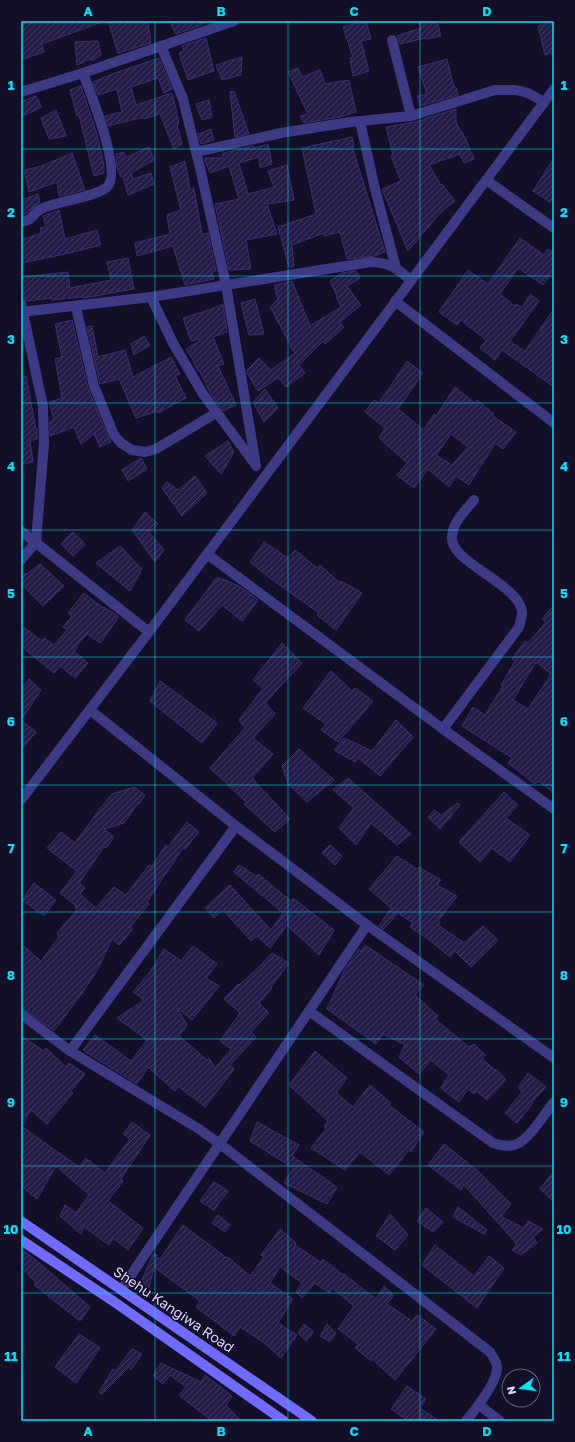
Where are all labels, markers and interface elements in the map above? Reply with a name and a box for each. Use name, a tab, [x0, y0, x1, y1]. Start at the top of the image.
text: A	[83, 3, 93, 19]
text: B	[216, 3, 226, 19]
text: C	[349, 3, 359, 19]
text: D	[482, 3, 492, 19]
text: 1	[8, 77, 15, 93]
text: 1	[561, 77, 568, 93]
text: 2	[7, 204, 15, 220]
text: 2	[560, 204, 568, 220]
text: 3	[7, 331, 15, 347]
text: 3	[560, 331, 568, 347]
text: 4	[7, 458, 15, 474]
text: 4	[560, 458, 568, 474]
text: 5	[7, 585, 15, 601]
text: 5	[560, 585, 568, 601]
text: 6	[7, 713, 15, 729]
text: 6	[560, 713, 568, 729]
text: 7	[7, 840, 15, 856]
text: 7	[560, 840, 568, 856]
text: 8	[7, 967, 15, 983]
text: 8	[560, 967, 568, 983]
text: 9	[7, 1094, 15, 1110]
text: 9	[560, 1094, 568, 1110]
text: 10	[3, 1221, 19, 1237]
text: 10	[556, 1221, 572, 1237]
street label: Shehu Kangiwa Road	[111, 1262, 237, 1356]
text: 11	[4, 1348, 18, 1364]
text: 11	[557, 1348, 571, 1364]
north arrow	[501, 1368, 541, 1408]
text: N	[503, 1385, 518, 1396]
text: A	[83, 1423, 93, 1439]
text: B	[216, 1423, 226, 1439]
text: C	[349, 1423, 359, 1439]
text: D	[482, 1423, 492, 1439]

